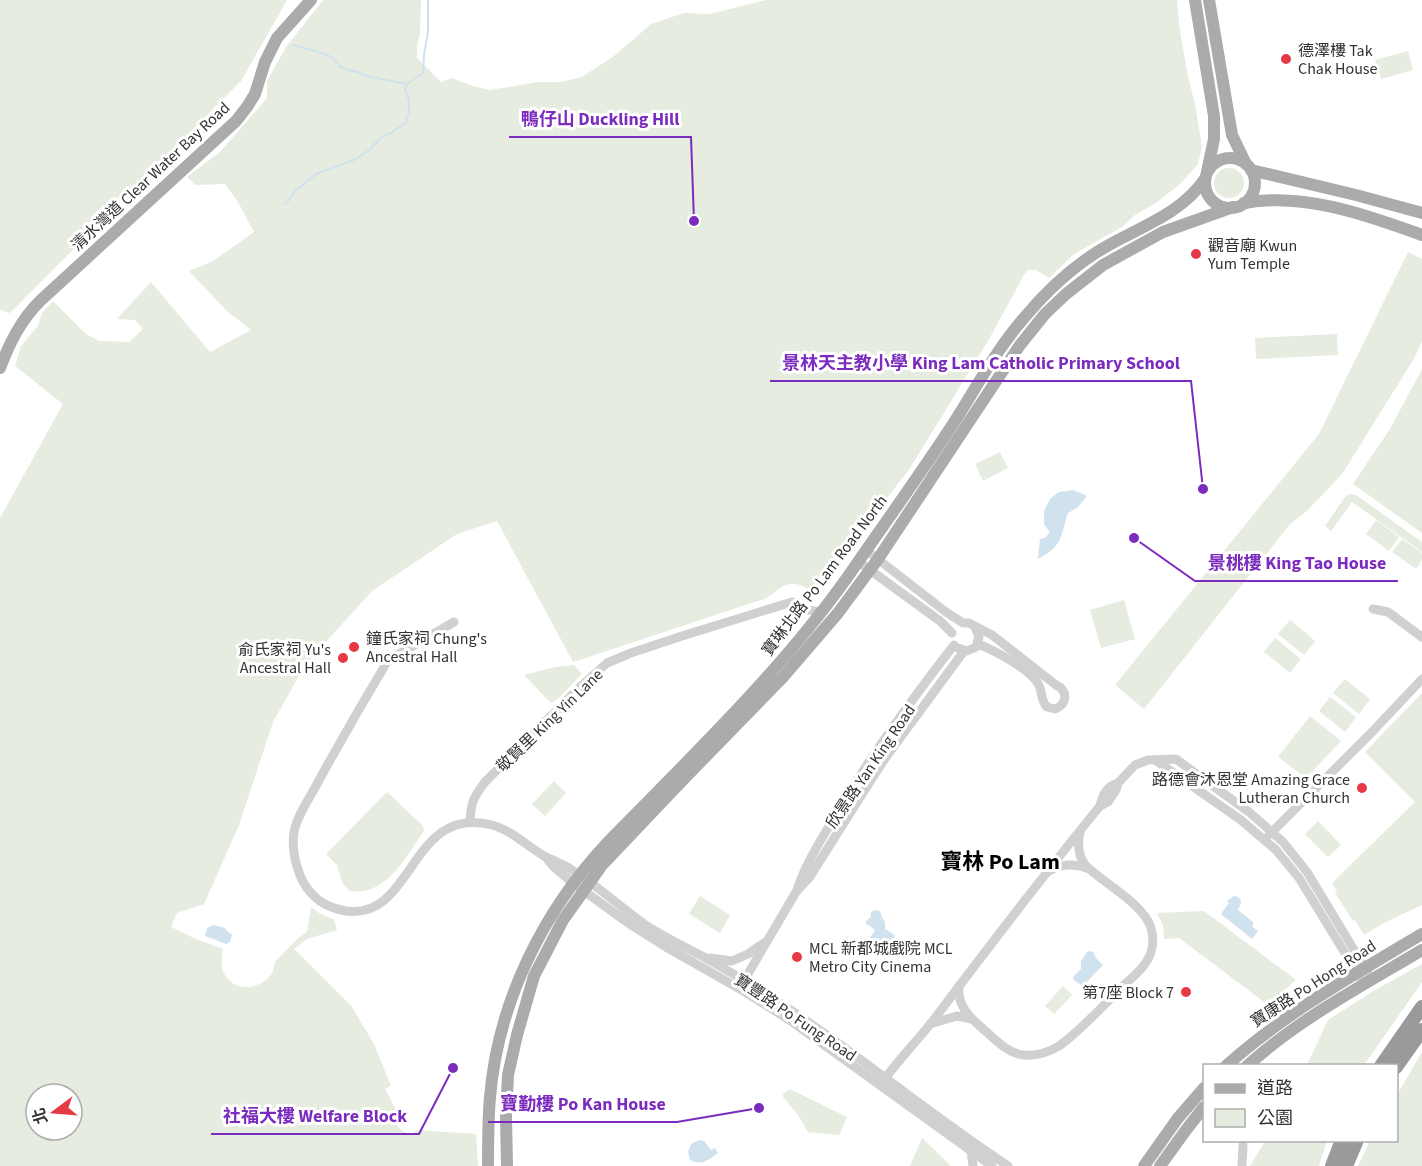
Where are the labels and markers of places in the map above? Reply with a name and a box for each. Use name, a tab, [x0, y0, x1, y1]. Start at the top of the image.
place label: 德澤樓 Tak Chak House	[1298, 40, 1378, 80]
marker: 德澤樓 Tak Chak House	[1279, 52, 1293, 66]
callout: 鴨仔山 Duckling Hill	[509, 101, 691, 137]
place label: 觀音廟 Kwun Yum Temple	[1207, 235, 1297, 275]
marker: 觀音廟 Kwun Yum Temple	[1189, 247, 1203, 261]
callout: 景林天主教小學 King Lam Catholic Primary School	[770, 345, 1191, 381]
callout: 景桃樓 King Tao House	[1195, 545, 1398, 581]
place label: 鐘氏家祠 Chung's Ancestral Hall	[366, 628, 487, 668]
place label: 俞氏家祠 Yu's Ancestral Hall	[238, 639, 331, 679]
marker: 鐘氏家祠 Chung's Ancestral Hall	[347, 640, 361, 654]
marker: 俞氏家祠 Yu's Ancestral Hall	[336, 651, 350, 665]
place label: 路德會沐恩堂 Amazing Grace Lutheran Church	[1152, 769, 1350, 809]
marker: 路德會沐恩堂 Amazing Grace Lutheran Church	[1355, 781, 1369, 795]
place label: MCL 新都城戲院 MCL Metro City Cinema	[809, 938, 953, 978]
marker: MCL 新都城戲院 MCL Metro City Cinema	[790, 950, 804, 964]
place label: 第7座 Block 7	[1082, 982, 1174, 1004]
marker: 第7座 Block 7	[1179, 985, 1193, 999]
callout: 寶勤樓 Po Kan House	[488, 1086, 677, 1122]
callout: 社福大樓 Welfare Block	[211, 1098, 419, 1134]

